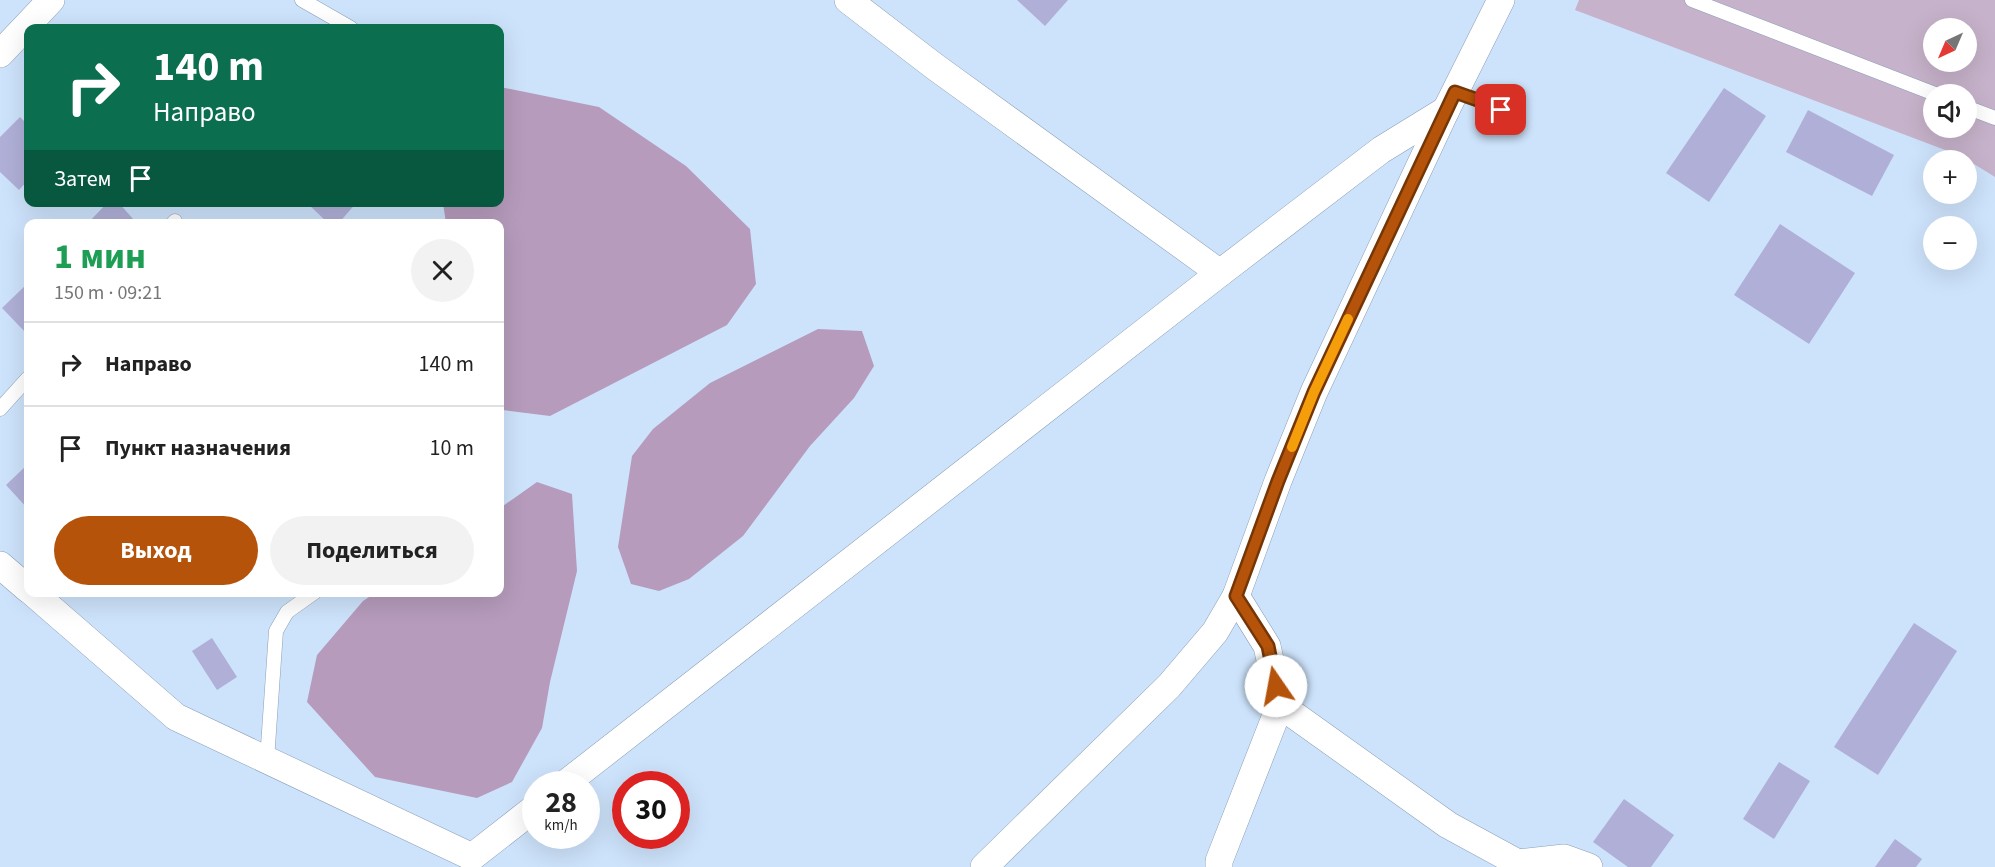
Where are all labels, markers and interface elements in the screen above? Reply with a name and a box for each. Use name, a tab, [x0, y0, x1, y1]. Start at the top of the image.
north arrow	[1923, 18, 1977, 72]
map controls	[1923, 18, 1977, 270]
text: 140 m	[153, 37, 264, 97]
icon: right	[54, 48, 132, 126]
pin	[1475, 84, 1526, 135]
button: sound	[1923, 84, 1977, 138]
text: Направо	[153, 93, 256, 132]
icon: arrive	[1484, 93, 1517, 126]
button: +	[1923, 150, 1977, 204]
icon: arrive	[124, 162, 157, 195]
text: Затем	[54, 163, 112, 195]
button: −	[1923, 216, 1977, 270]
text: 1 мин	[54, 231, 146, 282]
button: close	[411, 239, 474, 302]
text: 150 m · 09:21	[54, 279, 162, 307]
icon: right	[54, 348, 87, 381]
text: Направо	[105, 348, 192, 380]
text: 140 m	[419, 348, 474, 380]
icon: arrive	[54, 432, 87, 465]
text: Пункт назначения	[105, 432, 291, 464]
text: 10 m	[429, 432, 474, 464]
button: Выход	[54, 516, 258, 585]
button: Поделиться	[270, 516, 474, 585]
position arrow	[1244, 654, 1308, 718]
speed limit sign: 30	[612, 771, 690, 849]
text: 28	[545, 781, 577, 824]
text: km/h	[544, 815, 578, 836]

